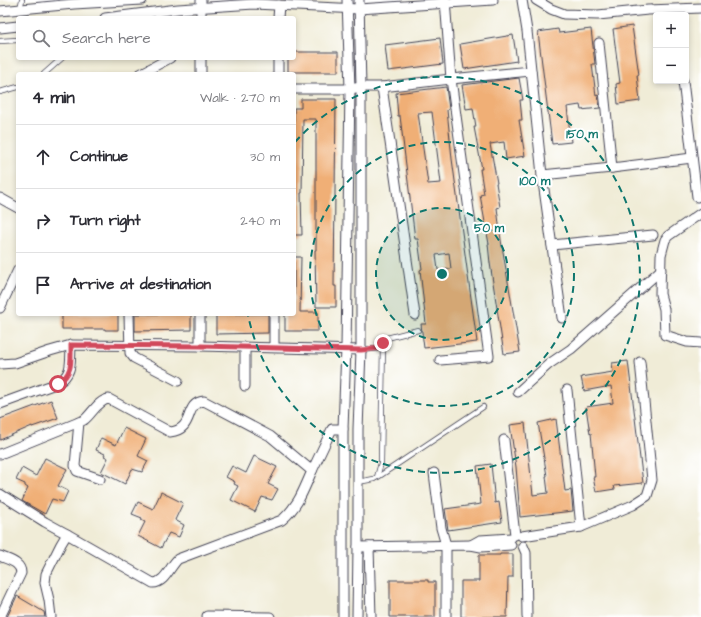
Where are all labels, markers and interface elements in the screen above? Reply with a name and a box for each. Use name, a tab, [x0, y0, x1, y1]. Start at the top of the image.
map controls	[653, 12, 689, 84]
button: +	[653, 12, 689, 48]
search box	[16, 16, 296, 60]
icon: search	[30, 27, 52, 49]
text: Search here	[62, 28, 151, 49]
button: −	[653, 48, 689, 84]
text: 4 min	[32, 86, 75, 110]
text: Walk · 270 m	[200, 89, 280, 107]
text: 150 m	[566, 126, 599, 143]
icon: ahead	[32, 146, 54, 168]
text: Continue	[70, 146, 128, 167]
text: 30 m	[250, 148, 280, 166]
text: 100 m	[520, 173, 551, 190]
icon: right	[32, 210, 54, 232]
text: Turn right	[70, 210, 141, 231]
text: 240 m	[240, 212, 280, 230]
text: 50 m	[474, 220, 505, 237]
centre of rings	[435, 267, 449, 281]
icon: arrive	[32, 274, 54, 296]
text: Arrive at destination	[70, 274, 211, 295]
route end	[374, 334, 392, 352]
route start	[49, 375, 67, 393]

